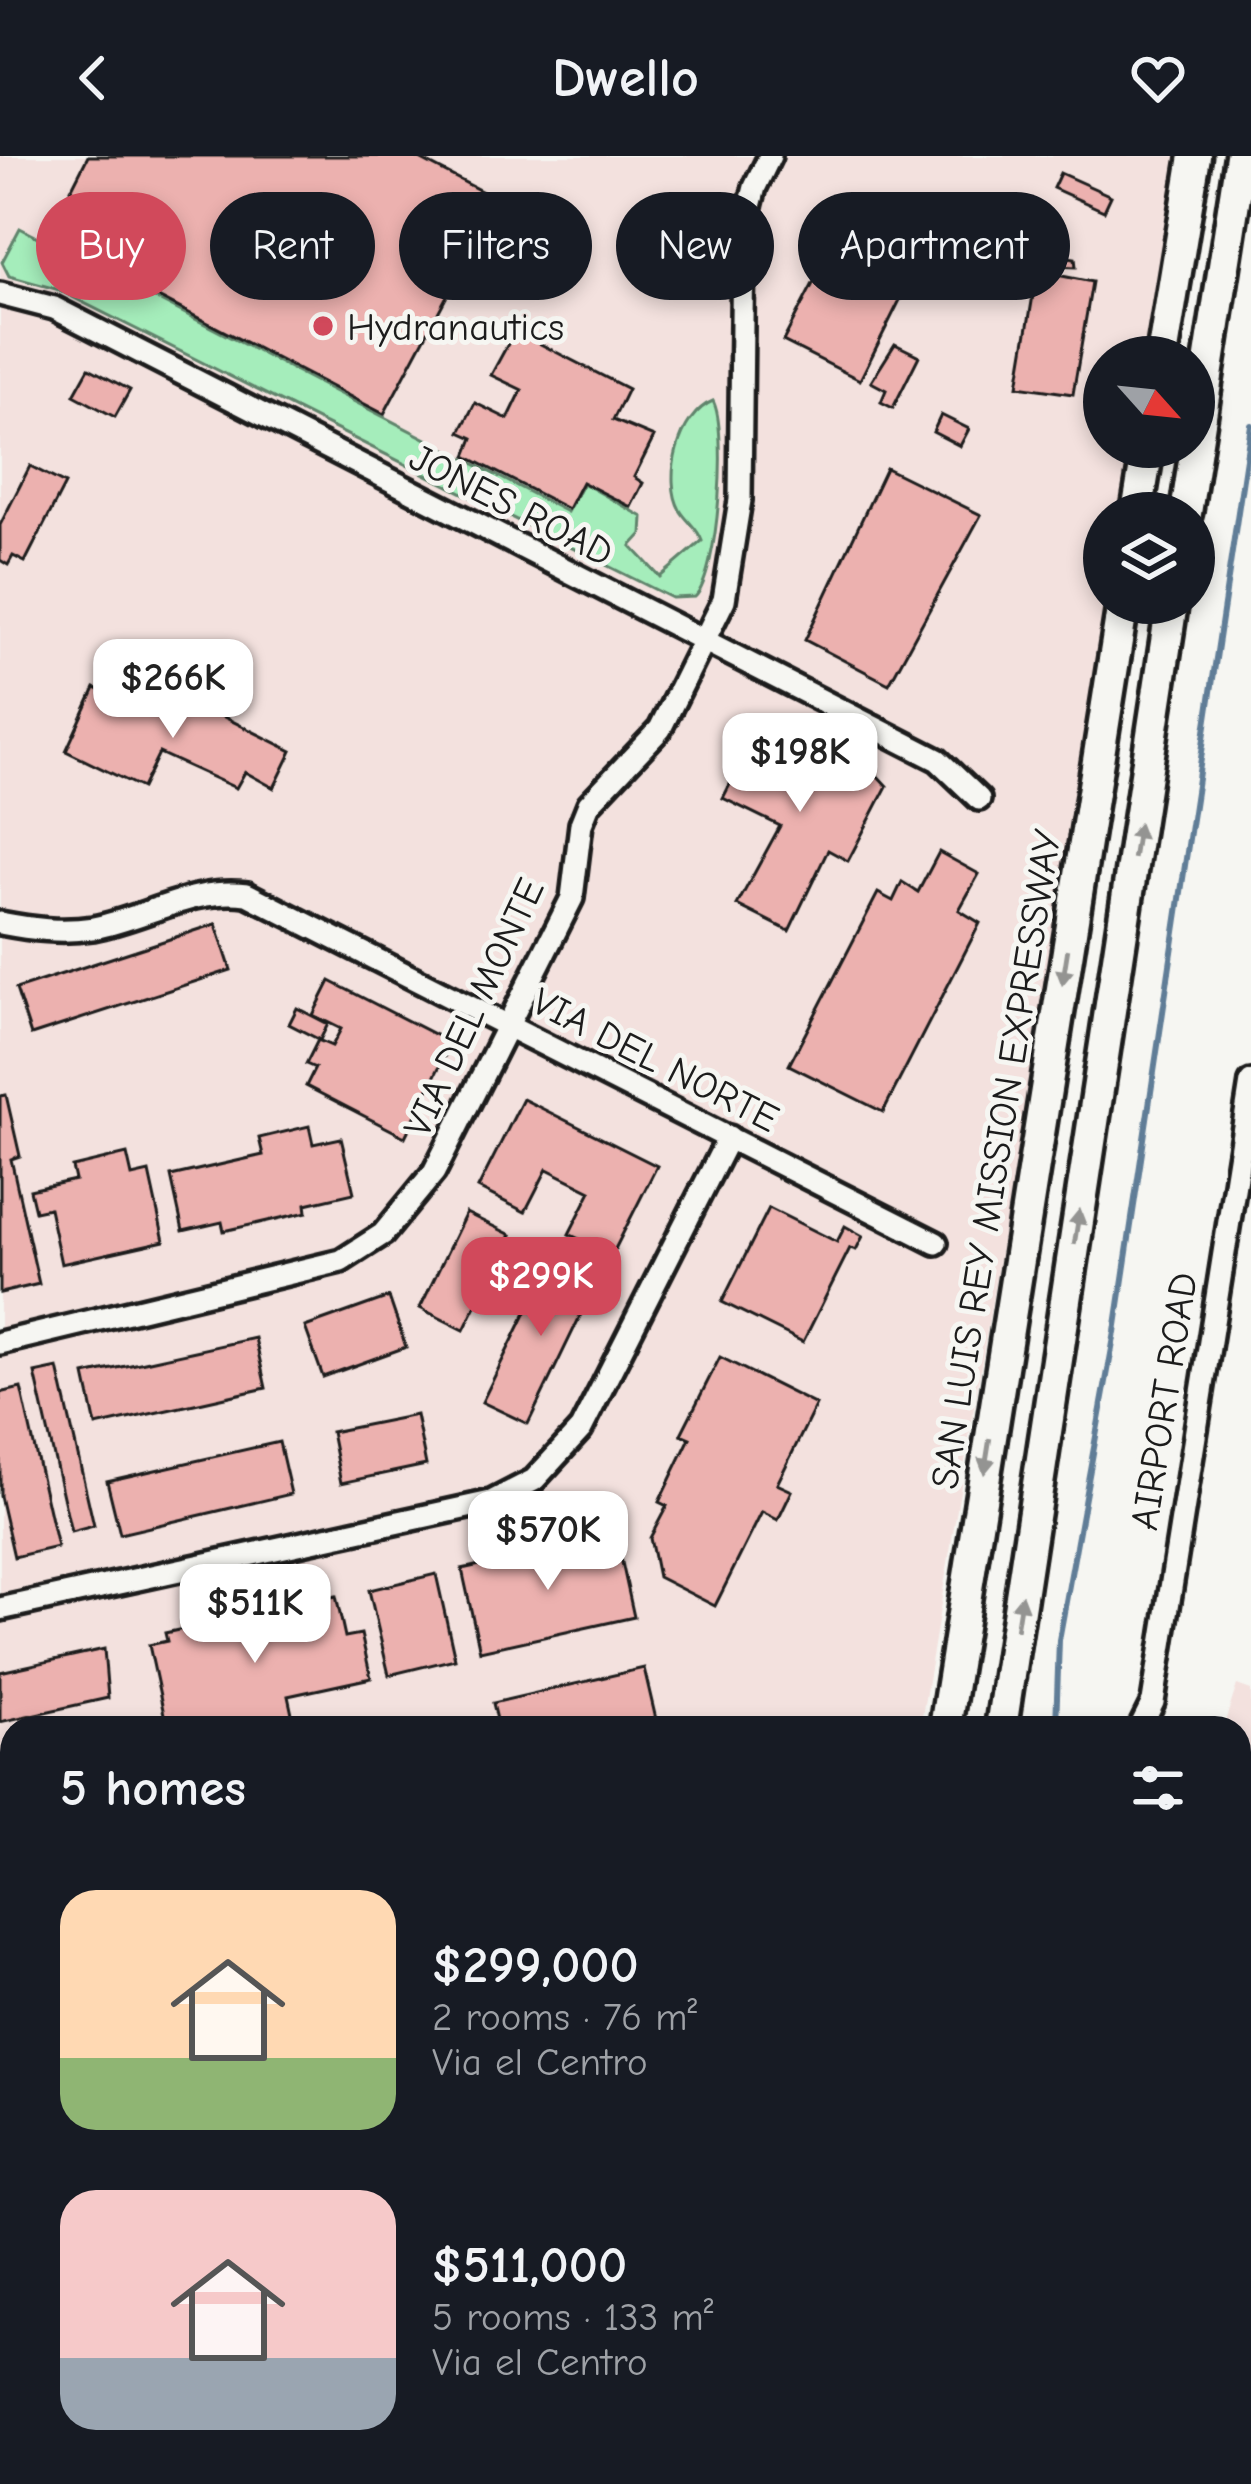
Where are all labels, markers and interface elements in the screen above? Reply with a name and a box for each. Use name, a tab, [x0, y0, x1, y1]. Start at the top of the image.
icon: back	[60, 45, 126, 111]
icon: heart	[1125, 45, 1191, 111]
text: Dwello	[552, 47, 699, 110]
chip: Buy	[36, 192, 186, 300]
chip: Rent	[210, 192, 375, 300]
chip: Filters	[399, 192, 592, 300]
chip: New	[616, 192, 774, 300]
chip: Apartment	[798, 192, 1070, 300]
place label: Hydranautics	[347, 305, 564, 350]
marker: Hydranautics	[310, 313, 336, 339]
north arrow	[1083, 336, 1215, 468]
map controls	[1083, 336, 1215, 624]
street label: JONES ROAD	[402, 435, 620, 576]
button: layers	[1083, 492, 1215, 624]
pin: $266K	[89, 639, 257, 741]
text: $266K	[120, 655, 226, 700]
pin: $198K	[716, 713, 884, 815]
text: $198K	[749, 729, 851, 774]
one-way arrow	[1127, 822, 1146, 859]
street label: SAN LUIS REY MISSION EXPRESSWAY	[922, 826, 1071, 1492]
street label: VIA DEL MONTE	[395, 871, 554, 1144]
one-way arrow	[1055, 949, 1073, 987]
street label: VIA DEL NORTE	[525, 979, 786, 1142]
one-way arrow	[1069, 1207, 1087, 1245]
pin: $299K	[457, 1237, 625, 1339]
text: $299K	[488, 1253, 594, 1298]
street label: AIRPORT ROAD	[1122, 1269, 1207, 1533]
one-way arrow	[977, 1438, 996, 1476]
pin: $570K	[464, 1491, 632, 1593]
text: $570K	[495, 1507, 601, 1552]
pin: $511K	[171, 1564, 339, 1666]
text: $511K	[207, 1580, 303, 1625]
one-way arrow	[1010, 1593, 1029, 1631]
icon: filters	[1125, 1755, 1191, 1821]
text: 5 homes	[60, 1759, 246, 1818]
text: $299,000	[432, 1936, 639, 1995]
icon: home	[156, 1938, 300, 2082]
text: 2 rooms · 76 m²	[432, 1995, 697, 2040]
text: Via el Centro	[432, 2040, 648, 2085]
text: $511,000	[432, 2236, 627, 2295]
icon: home	[156, 2238, 300, 2382]
text: 5 rooms · 133 m²	[432, 2295, 714, 2340]
text: Via el Centro	[432, 2340, 648, 2385]

